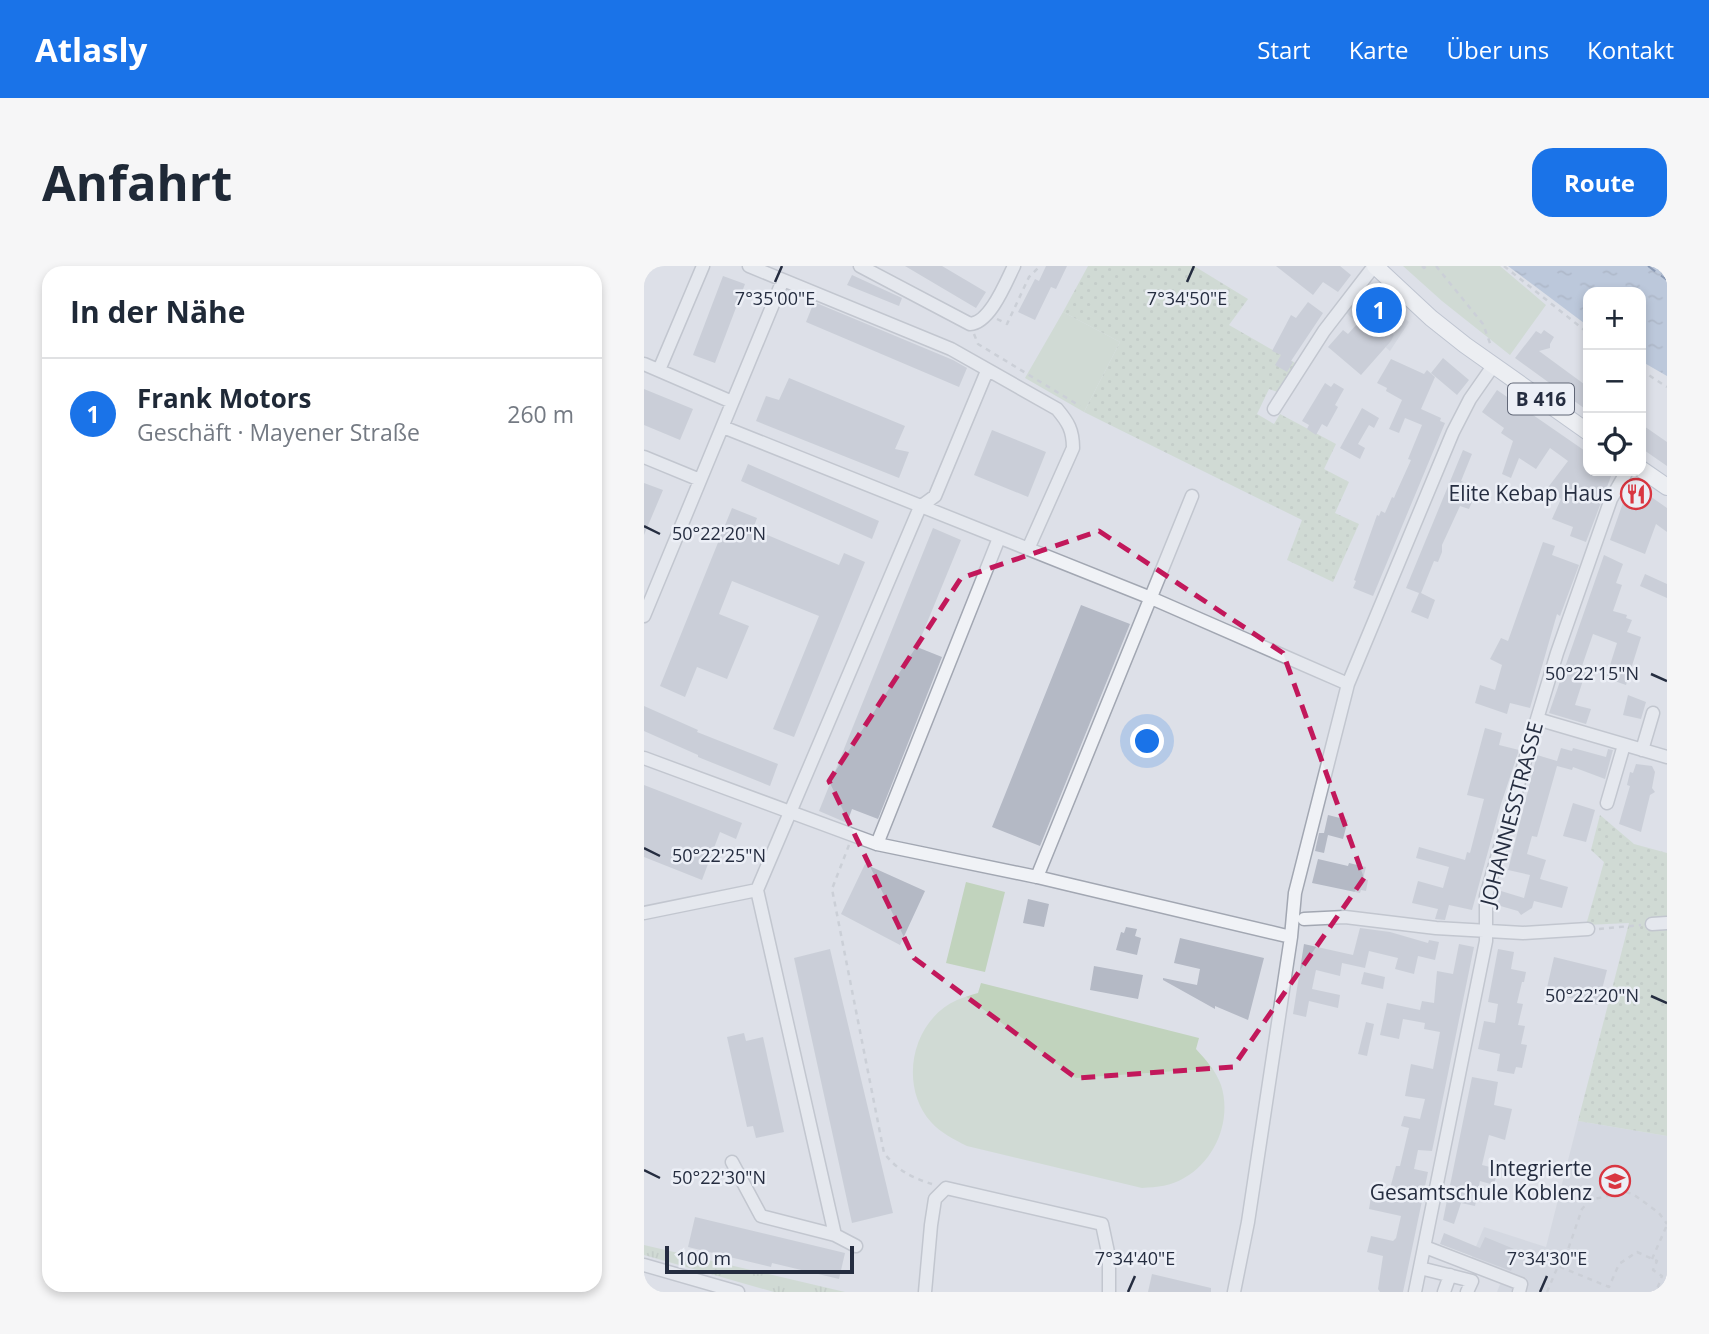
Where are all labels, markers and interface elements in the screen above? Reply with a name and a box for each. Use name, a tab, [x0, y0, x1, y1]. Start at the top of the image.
text: Atlasly	[35, 27, 147, 72]
text: Start	[1257, 33, 1311, 66]
text: Karte	[1349, 33, 1409, 66]
text: Über uns	[1447, 33, 1549, 66]
text: Kontakt	[1587, 33, 1674, 66]
button: Route	[1532, 148, 1667, 217]
text: Anfahrt	[42, 149, 232, 215]
pin: 1	[1356, 284, 1402, 336]
text: 7°35'00"E	[735, 286, 815, 310]
text: 7°34'50"E	[1147, 286, 1227, 310]
map controls	[1583, 287, 1646, 476]
button: +	[1583, 287, 1646, 350]
text: In der Nähe	[70, 291, 246, 332]
button: −	[1583, 350, 1646, 413]
text: Frank Motors	[137, 380, 311, 416]
road number: B 416	[1508, 384, 1574, 414]
text: 1	[86, 398, 100, 430]
text: 260 m	[507, 398, 574, 430]
button: locate	[1583, 413, 1646, 476]
text: Geschäft · Mayener Straße	[137, 416, 420, 448]
restaurant icon: Elite Kebap Haus	[1619, 477, 1653, 511]
place label: Elite Kebap Haus	[1448, 479, 1613, 507]
text: 50°22'20"N	[672, 521, 766, 545]
text: 50°22'15"N	[1545, 661, 1639, 685]
street label: JOHANNESSTRASSE	[1472, 719, 1549, 911]
your location	[1130, 724, 1164, 758]
text: 50°22'25"N	[672, 843, 766, 867]
text: 50°22'20"N	[1545, 983, 1639, 1007]
place label: Integrierte Gesamtschule Koblenz	[1370, 1154, 1592, 1206]
school or university icon: Integrierte Gesamtschule Koblenz	[1598, 1164, 1632, 1198]
text: 50°22'30"N	[672, 1165, 766, 1189]
scale bar	[665, 1243, 854, 1275]
text: 100 m	[676, 1245, 731, 1271]
text: 7°34'40"E	[1095, 1246, 1175, 1270]
text: 7°34'30"E	[1507, 1246, 1587, 1270]

